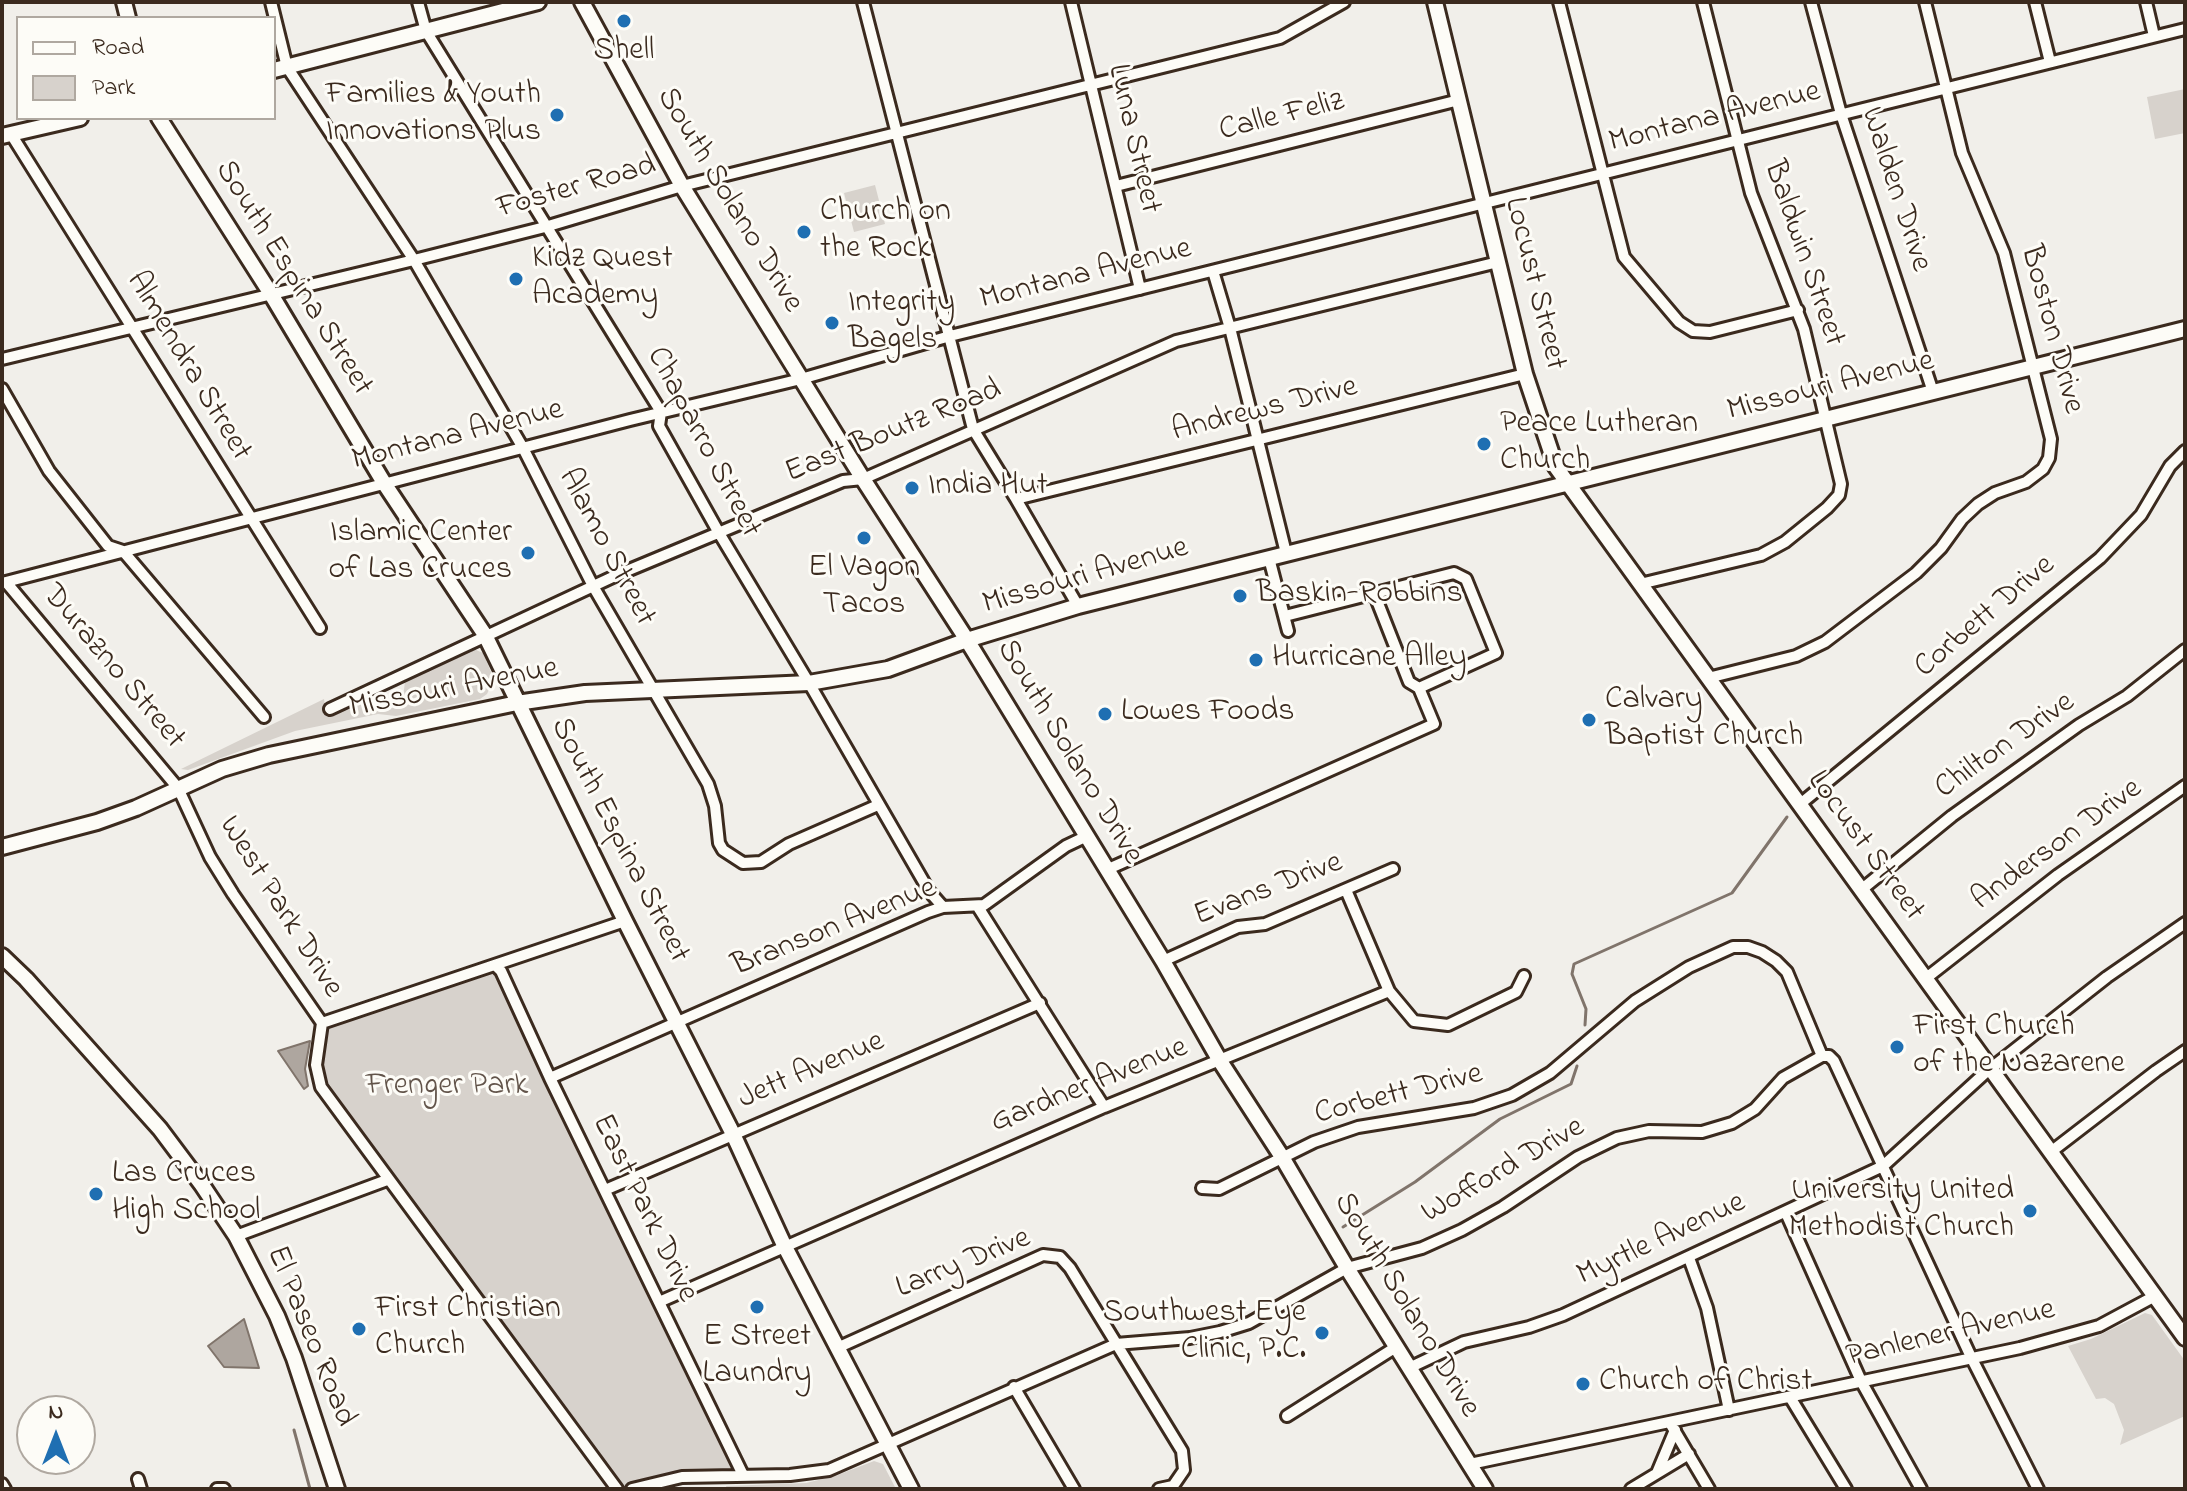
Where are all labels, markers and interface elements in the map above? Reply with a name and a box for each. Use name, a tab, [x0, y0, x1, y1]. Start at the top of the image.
marker: Shell	[615, 12, 633, 30]
legend	[16, 16, 276, 120]
text: Road	[92, 31, 144, 66]
place label: Shell	[594, 34, 654, 72]
street label: Luna Street	[1096, 61, 1168, 217]
text: Park	[92, 71, 135, 106]
street label: Montana Avenue	[1605, 74, 1825, 164]
place label: Families & Youth Innovations Plus	[325, 78, 541, 153]
street label: South Solano Drive	[646, 82, 810, 320]
street label: Calle Feliz	[1215, 84, 1349, 152]
street label: Walden Drive	[1849, 103, 1939, 277]
marker: Families & Youth Innovations Plus	[548, 106, 566, 124]
street label: Foster Road	[493, 148, 661, 230]
street label: South Espina Street	[204, 154, 380, 404]
street label: Baldwin Street	[1752, 156, 1852, 352]
street label: Locust Street	[1493, 194, 1573, 374]
place label: Church on the Rock	[820, 195, 951, 270]
marker: Church on the Rock	[795, 223, 813, 241]
street label: Montana Avenue	[976, 231, 1196, 321]
place label: Kidz Quest Academy	[532, 242, 673, 317]
street label: Boston Drive	[2009, 242, 2091, 418]
street label: Almendra Street	[115, 265, 259, 469]
marker: Kidz Quest Academy	[507, 270, 525, 288]
place label: Integrity Bagels	[848, 286, 955, 361]
marker: Integrity Bagels	[823, 314, 841, 332]
street label: Chaparro Street	[636, 341, 768, 545]
street label: Missouri Avenue	[1724, 344, 1938, 432]
street label: Andrews Drive	[1168, 369, 1362, 453]
street label: East Boutz Road	[780, 372, 1008, 494]
street label: Montana Avenue	[348, 392, 568, 482]
place label: Peace Lutheran Church	[1500, 407, 1698, 482]
marker: Peace Lutheran Church	[1475, 435, 1493, 453]
street label: Alamo Street	[548, 463, 662, 633]
place label: India Hut	[928, 469, 1048, 507]
marker: India Hut	[903, 479, 921, 497]
place label: Islamic Center of Las Cruces	[329, 516, 512, 591]
marker: El Vagon Tacos	[855, 529, 873, 547]
street label: Missouri Avenue	[979, 530, 1193, 626]
marker: Islamic Center of Las Cruces	[519, 544, 537, 562]
street label: Corbett Drive	[1908, 548, 2064, 688]
place label: El Vagon Tacos	[808, 551, 920, 626]
place label: Baskin-Robbins	[1256, 577, 1463, 615]
street label: Durazno Street	[32, 578, 192, 758]
marker: Baskin-Robbins	[1231, 587, 1249, 605]
street label: South Solano Drive	[986, 634, 1150, 872]
place label: Hurricane Alley	[1272, 641, 1467, 679]
street label: Missouri Avenue	[346, 651, 562, 729]
marker: Hurricane Alley	[1247, 651, 1265, 669]
place label: Calvary Baptist Church	[1605, 683, 1803, 758]
street label: Chilton Drive	[1929, 685, 2083, 809]
place label: Lowes Foods	[1121, 695, 1295, 733]
marker: Lowes Foods	[1096, 705, 1114, 723]
marker: Calvary Baptist Church	[1580, 711, 1598, 729]
street label: South Espina Street	[540, 712, 696, 970]
street label: Locust Street	[1797, 764, 1931, 930]
street label: Anderson Drive	[1965, 771, 2151, 921]
street label: West Park Drive	[208, 810, 350, 1006]
street label: Evans Drive	[1189, 845, 1349, 937]
street label: Branson Avenue	[727, 871, 943, 987]
place label: First Church of the Nazarene	[1913, 1010, 2125, 1085]
street label: Jett Avenue	[733, 1024, 891, 1120]
street label: Gardner Avenue	[986, 1030, 1194, 1144]
marker: First Church of the Nazarene	[1888, 1038, 1906, 1056]
street label: Corbett Drive	[1311, 1057, 1487, 1135]
park label: Frenger Park	[366, 1069, 528, 1107]
street label: East Park Drive	[581, 1109, 705, 1309]
street label: Wofford Drive	[1416, 1110, 1592, 1234]
place label: Las Cruces High School	[112, 1157, 260, 1232]
place label: University United Methodist Church	[1789, 1174, 2014, 1249]
marker: Las Cruces High School	[87, 1185, 105, 1203]
street label: Myrtle Avenue	[1572, 1185, 1752, 1297]
street label: South Solano Drive	[1323, 1187, 1487, 1425]
marker: University United Methodist Church	[2021, 1202, 2039, 1220]
street label: Larry Drive	[891, 1221, 1037, 1309]
street label: El Paseo Road	[255, 1241, 363, 1433]
place label: First Christian Church	[375, 1292, 561, 1367]
street label: Panlener Avenue	[1843, 1292, 2059, 1378]
place label: Southwest Eye Clinic, P.C.	[1103, 1296, 1306, 1371]
marker: E Street Laundry	[748, 1298, 766, 1316]
marker: First Christian Church	[350, 1320, 368, 1338]
place label: E Street Laundry	[703, 1320, 811, 1395]
marker: Southwest Eye Clinic, P.C.	[1313, 1324, 1331, 1342]
place label: Church of Christ	[1599, 1365, 1812, 1403]
marker: Church of Christ	[1574, 1375, 1592, 1393]
north arrow	[16, 1395, 96, 1475]
text: N	[49, 1397, 63, 1429]

